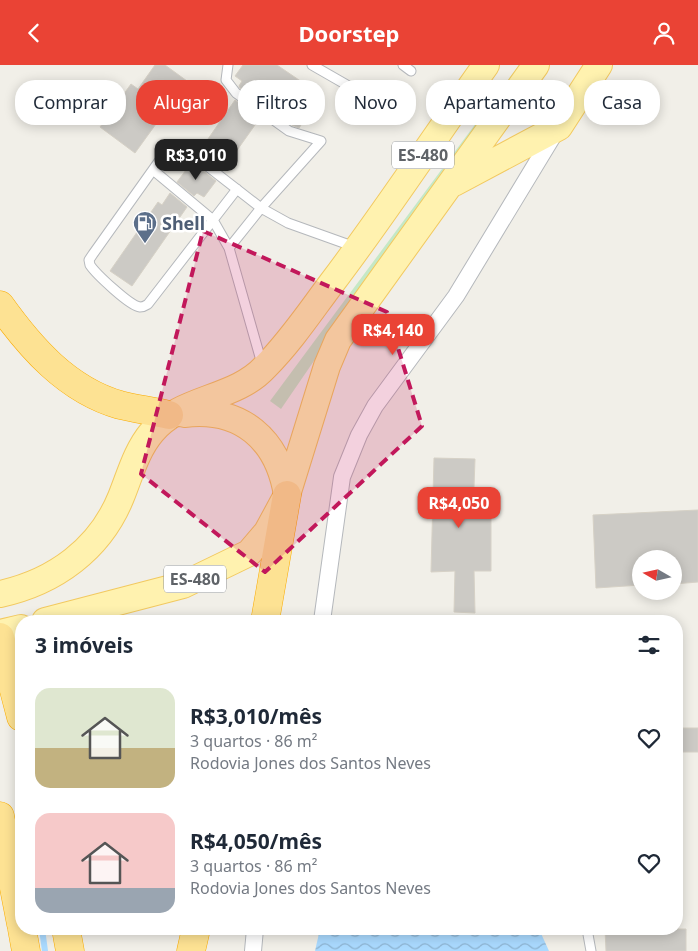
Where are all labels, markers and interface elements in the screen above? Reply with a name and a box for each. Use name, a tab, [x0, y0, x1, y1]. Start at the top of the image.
text: Doorstep	[298, 18, 400, 48]
icon: back	[20, 19, 48, 47]
icon: person	[650, 19, 678, 47]
chip: Comprar	[15, 80, 126, 125]
chip: Alugar	[136, 80, 228, 125]
chip: Filtros	[238, 80, 325, 125]
chip: Novo	[335, 80, 416, 125]
chip: Apartamento	[426, 80, 574, 125]
chip: Casa	[584, 80, 660, 125]
pin: R$3,010	[150, 139, 242, 181]
road number: ES-480	[392, 141, 454, 169]
text: R$3,010	[166, 144, 226, 166]
fuel station icon: Shell	[132, 210, 158, 244]
place label: Shell	[162, 211, 205, 235]
pin: R$4,140	[347, 313, 439, 356]
text: R$4,140	[363, 319, 423, 341]
pin: R$4,050	[413, 487, 505, 529]
text: R$4,050	[429, 492, 489, 514]
north arrow	[632, 550, 682, 600]
map controls	[632, 550, 682, 600]
road number: ES-480	[164, 565, 226, 593]
text: 3 imóveis	[35, 631, 133, 659]
icon: filters	[635, 631, 663, 659]
text: R$3,010/mês	[190, 702, 322, 730]
icon: home	[75, 708, 135, 768]
icon: heart	[635, 724, 663, 752]
text: 3 quartos · 86 m²	[190, 730, 317, 752]
text: Rodovia Jones dos Santos Neves	[190, 752, 431, 774]
text: R$4,050/mês	[190, 827, 322, 855]
icon: home	[75, 833, 135, 893]
icon: heart	[635, 849, 663, 877]
text: 3 quartos · 86 m²	[190, 855, 317, 877]
text: Rodovia Jones dos Santos Neves	[190, 877, 431, 899]

